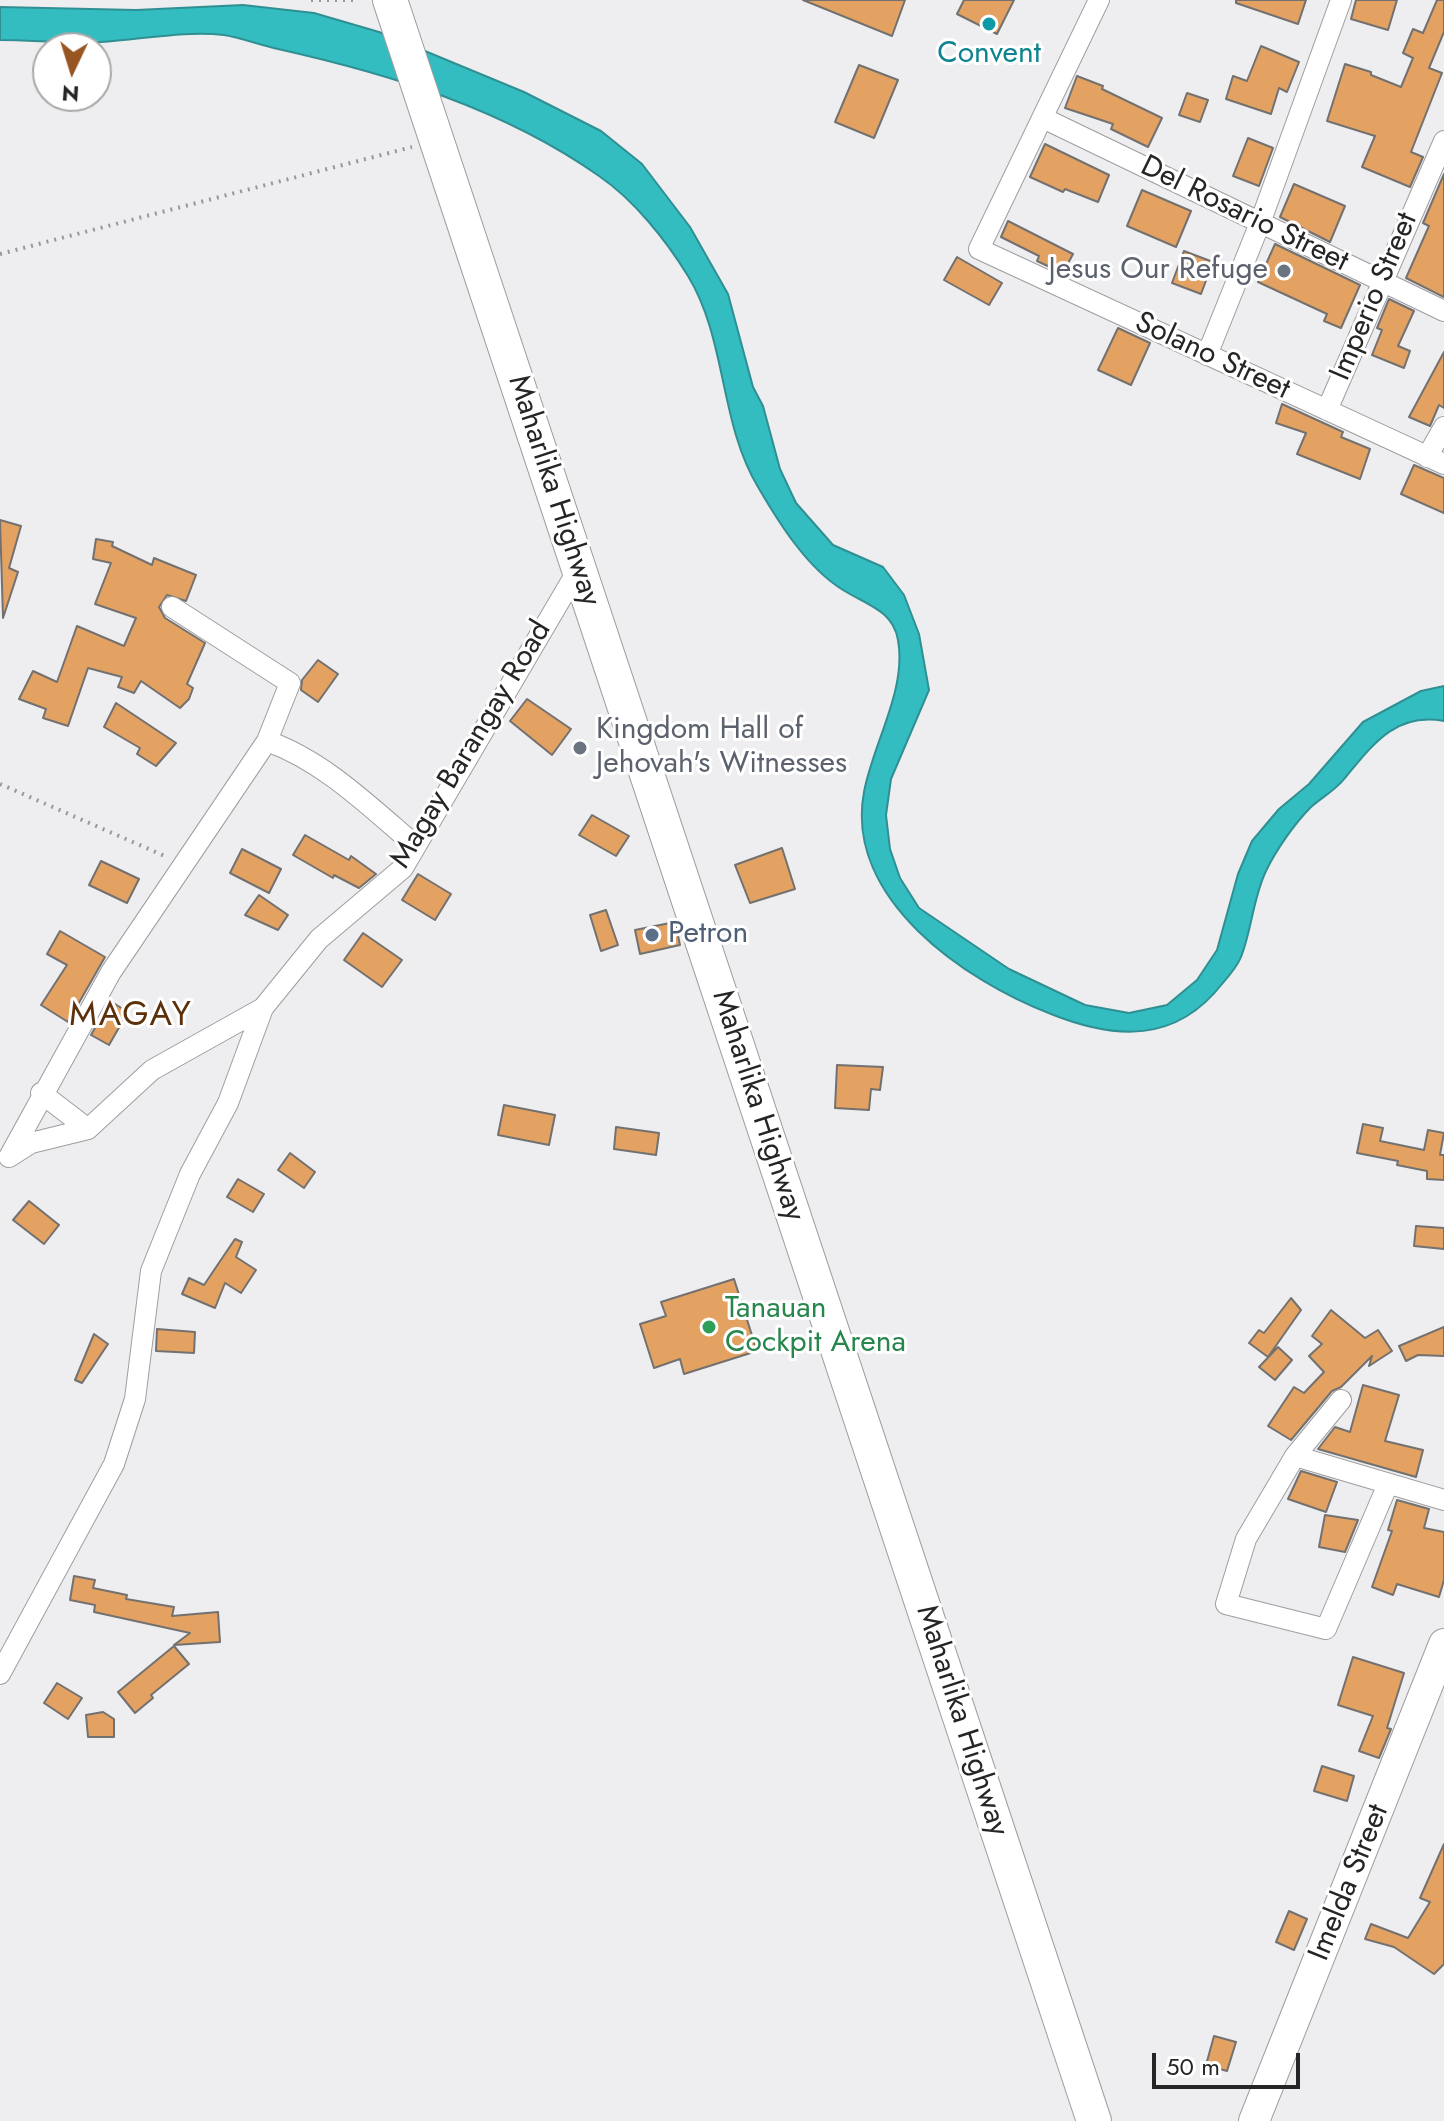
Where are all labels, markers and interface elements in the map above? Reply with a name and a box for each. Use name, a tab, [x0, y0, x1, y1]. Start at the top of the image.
marker: Convent	[980, 15, 998, 33]
north arrow	[32, 32, 112, 112]
place label: Convent	[937, 37, 1041, 73]
text: N	[61, 77, 80, 111]
street label: Del Rosario Street	[1134, 149, 1354, 281]
street label: Imperio Street	[1324, 208, 1426, 386]
place label: Jesus Our Refuge	[1049, 253, 1268, 289]
marker: Jesus Our Refuge	[1275, 262, 1293, 280]
street label: Solano Street	[1129, 305, 1295, 409]
street label: Maharlika Highway	[499, 371, 607, 611]
street label: Magay Barangay Road	[384, 615, 560, 875]
place label: Kingdom Hall of Jehovah's Witnesses	[596, 713, 847, 784]
marker: Kingdom Hall of Jehovah's Witnesses	[571, 739, 589, 757]
place label: Petron	[668, 917, 748, 953]
marker: Petron	[643, 926, 661, 944]
street label: Maharlika Highway	[703, 986, 811, 1226]
district label: MAGAY	[69, 997, 193, 1037]
place label: Tanauan Cockpit Arena	[725, 1292, 906, 1362]
marker: Tanauan Cockpit Arena	[700, 1318, 718, 1336]
street label: Maharlika Highway	[907, 1601, 1015, 1841]
street label: Imelda Street	[1302, 1800, 1398, 1966]
scale bar	[1156, 2037, 1304, 2087]
text: 50 m	[1166, 2049, 1220, 2084]

